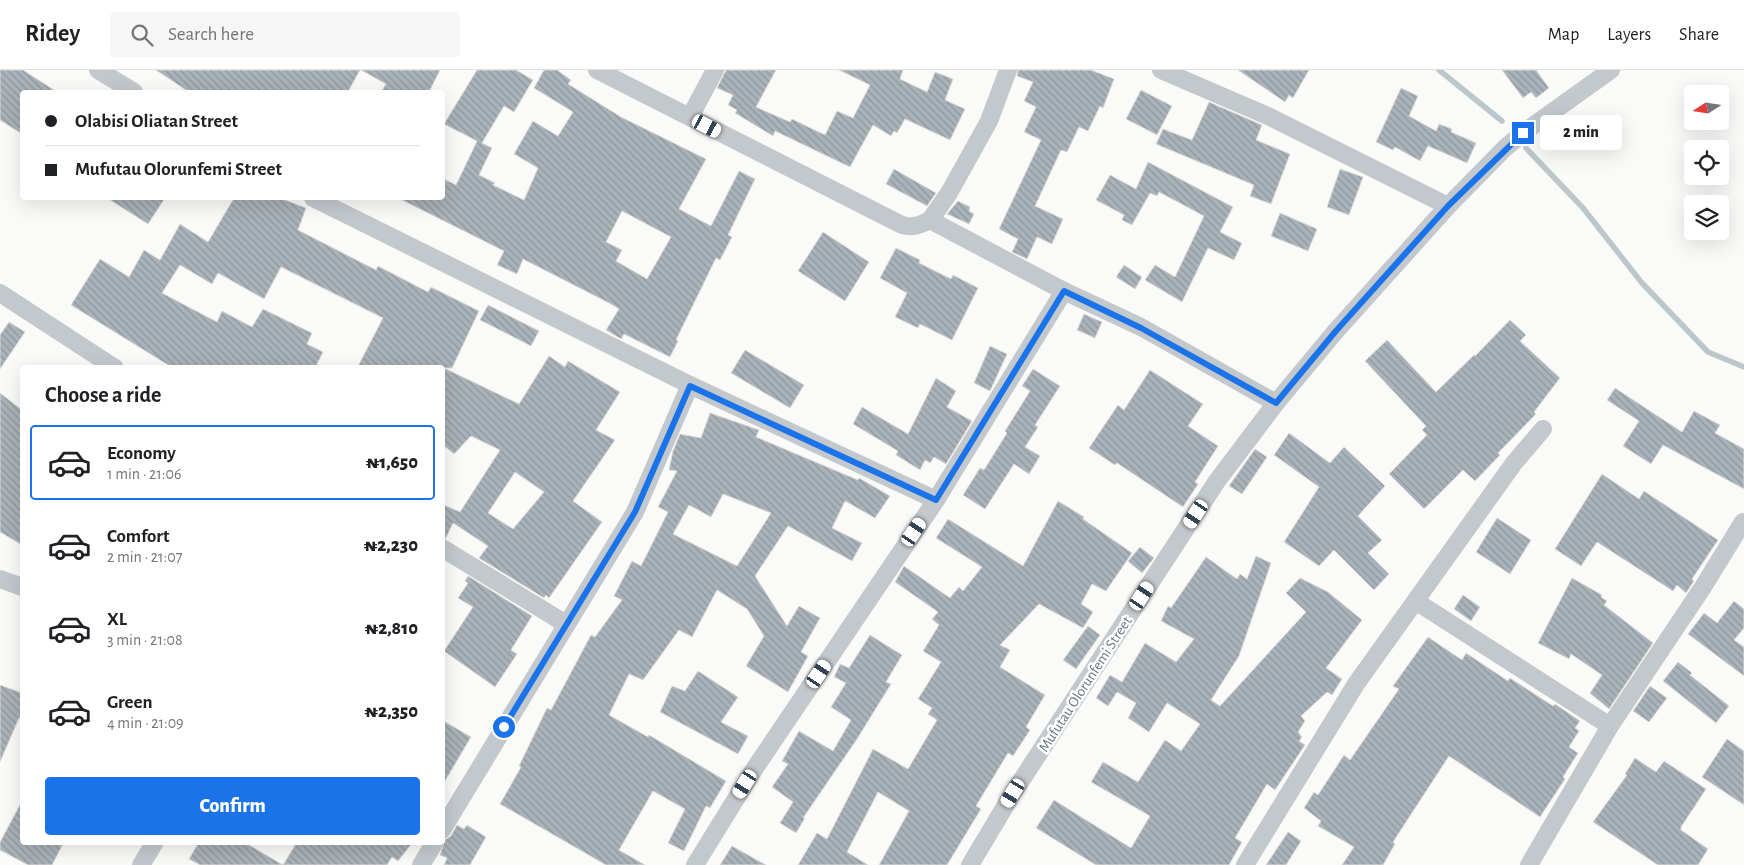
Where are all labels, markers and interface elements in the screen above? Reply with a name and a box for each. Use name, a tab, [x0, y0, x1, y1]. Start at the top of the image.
search box	[110, 12, 460, 57]
icon: search	[128, 21, 156, 49]
text: Ridey	[25, 22, 80, 46]
text: Search here	[168, 25, 254, 44]
text: Map	[1548, 26, 1579, 44]
text: Layers	[1607, 26, 1651, 44]
text: Share	[1679, 26, 1719, 44]
north arrow	[1684, 85, 1729, 130]
map controls	[1684, 85, 1729, 240]
text: Olabisi Oliatan Street	[75, 112, 238, 131]
car	[690, 113, 723, 139]
callout: 2 min	[1540, 116, 1623, 150]
route end	[1512, 122, 1534, 144]
text: 2 min	[1563, 124, 1599, 140]
button: locate	[1684, 140, 1729, 185]
text: Mufutau Olorunfemi Street	[75, 160, 282, 179]
button: layers	[1684, 195, 1729, 240]
text: Choose a ride	[45, 384, 161, 406]
icon: car	[47, 440, 92, 485]
text: Economy	[107, 444, 176, 463]
text: ₦1,650	[366, 453, 418, 472]
text: 1 min · 21:06	[107, 466, 181, 482]
car	[1181, 497, 1210, 531]
car	[899, 515, 928, 549]
icon: car	[47, 523, 92, 568]
text: Comfort	[107, 527, 169, 546]
text: ₦2,230	[364, 536, 418, 555]
text: 2 min · 21:07	[107, 549, 182, 565]
car	[1127, 579, 1156, 613]
icon: car	[47, 606, 92, 651]
text: XL	[107, 610, 127, 629]
street label: Mufutau Olorunfemi Street	[1036, 614, 1135, 755]
text: ₦2,810	[365, 619, 418, 638]
text: 3 min · 21:08	[107, 632, 183, 648]
car	[804, 657, 833, 691]
icon: car	[47, 689, 92, 734]
text: Green	[107, 693, 153, 712]
text: ₦2,350	[365, 702, 418, 721]
text: 4 min · 21:09	[107, 715, 184, 731]
route start	[493, 716, 515, 738]
car	[730, 767, 759, 801]
car	[998, 776, 1027, 810]
button: Confirm	[45, 777, 420, 835]

